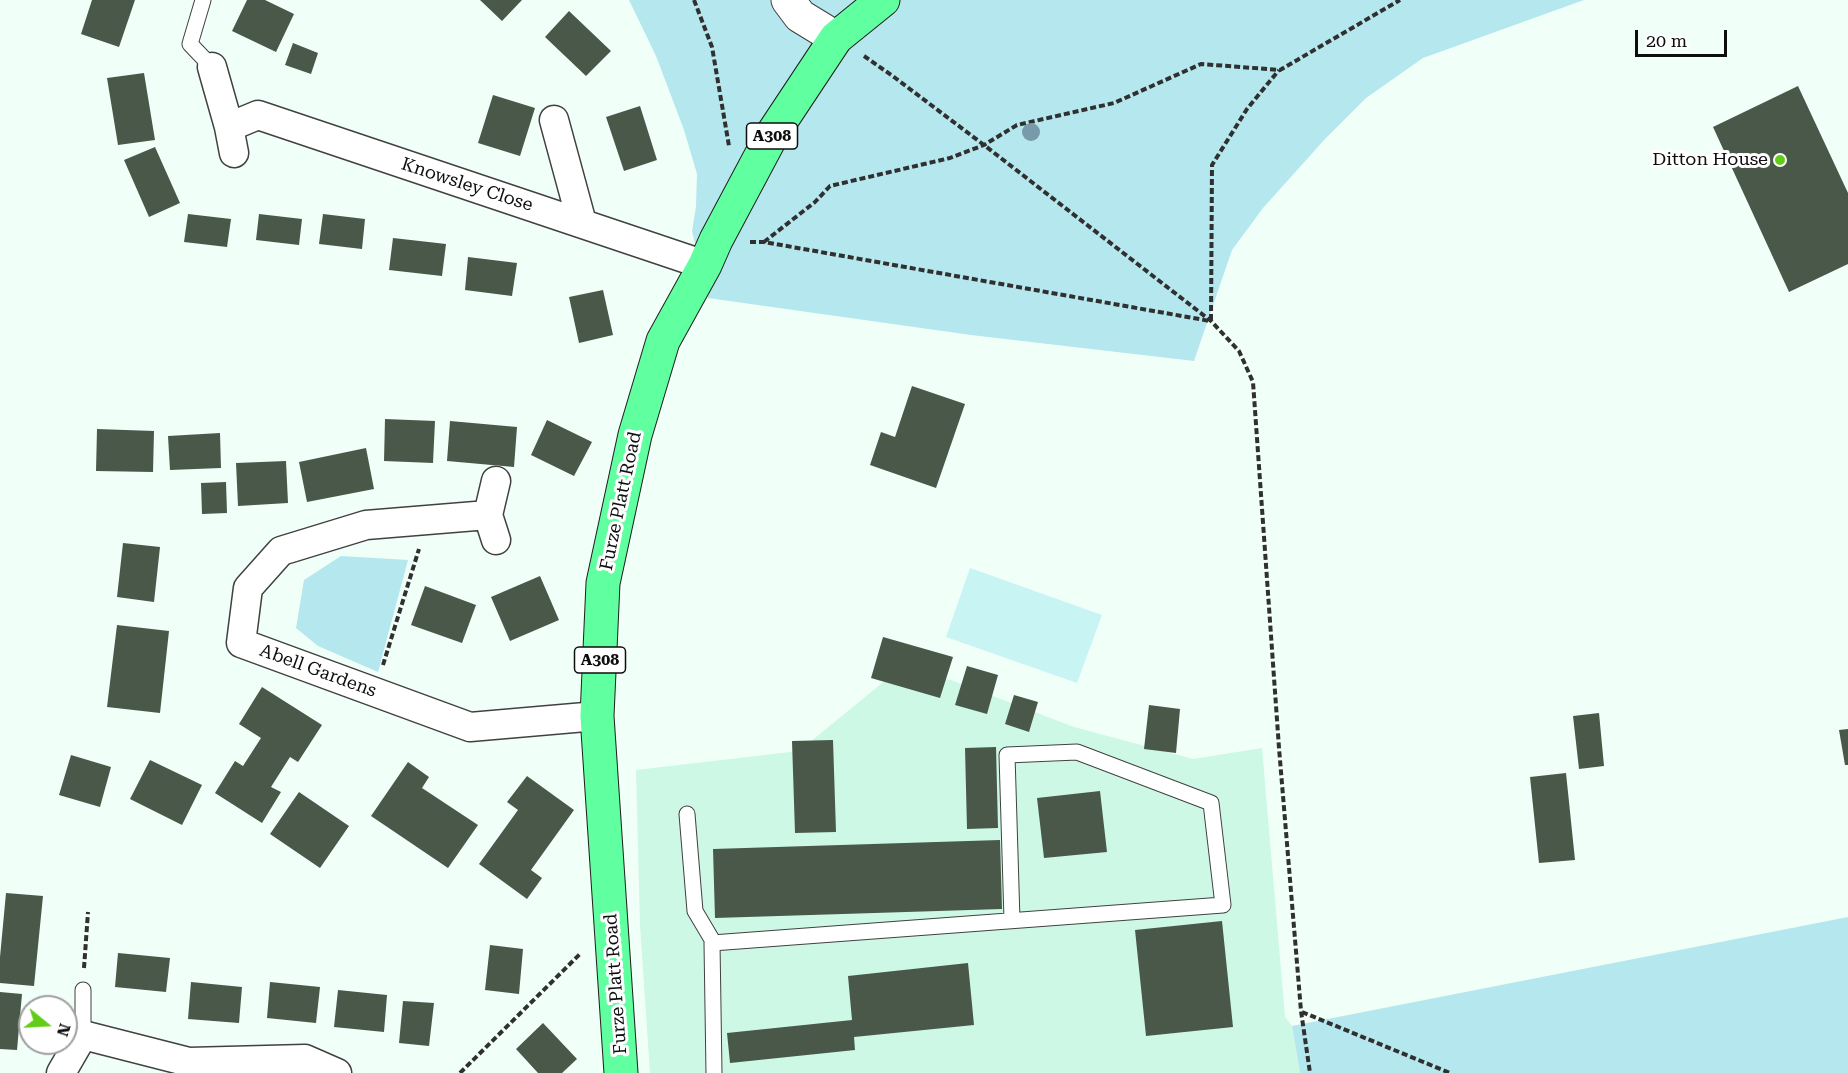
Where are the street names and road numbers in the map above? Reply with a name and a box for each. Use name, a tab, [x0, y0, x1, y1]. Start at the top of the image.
road number: A308	[746, 123, 798, 149]
street label: Knowsley Close	[398, 154, 536, 216]
street label: Furze Platt Road	[596, 430, 646, 572]
street label: Abell Gardens	[257, 640, 379, 702]
road number: A308	[574, 647, 626, 673]
street label: Furze Platt Road	[600, 913, 632, 1055]

